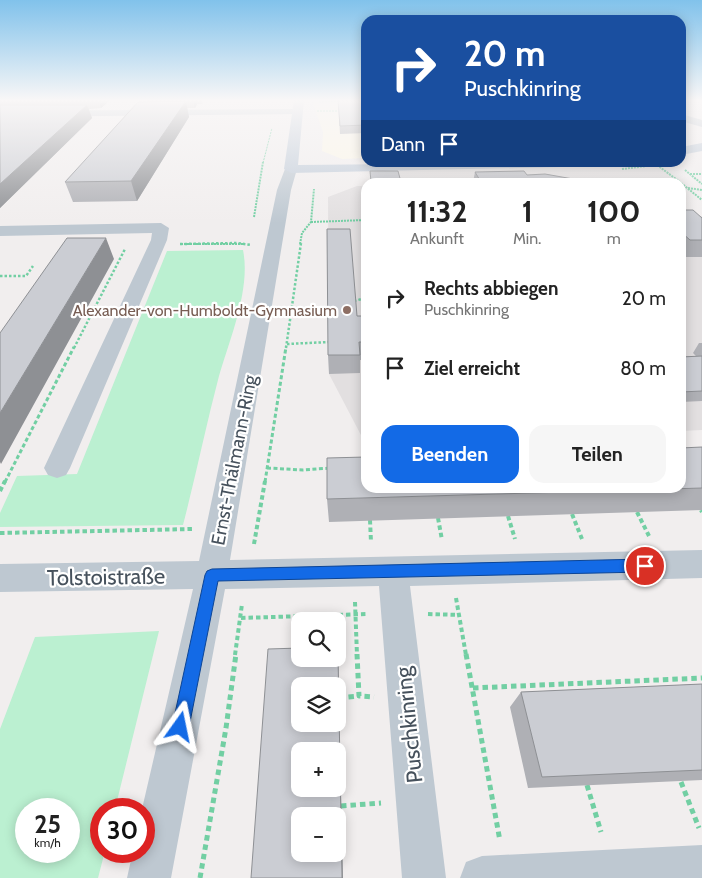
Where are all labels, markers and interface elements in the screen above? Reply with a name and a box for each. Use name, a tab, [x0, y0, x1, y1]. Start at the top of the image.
text: 20 m	[464, 32, 546, 75]
icon: right	[381, 35, 446, 100]
text: Puschkinring	[464, 75, 581, 102]
icon: arrive	[435, 130, 463, 158]
text: Dann	[381, 133, 425, 156]
text: 11:32	[407, 193, 467, 230]
text: 1	[522, 193, 533, 230]
text: 100	[587, 193, 640, 230]
text: Ankunft	[410, 229, 464, 248]
text: Min.	[513, 229, 541, 248]
text: m	[607, 229, 621, 248]
text: Rechts abbiegen	[424, 277, 558, 300]
icon: right	[381, 284, 409, 312]
text: 20 m	[622, 287, 666, 310]
text: Puschkinring	[424, 300, 509, 319]
place label: Alexander-von-Humboldt-Gymnasium	[73, 301, 337, 320]
marker: Alexander-von-Humboldt-Gymnasium	[341, 304, 353, 316]
icon: arrive	[381, 354, 409, 382]
text: Ziel erreicht	[424, 357, 520, 380]
text: 80 m	[620, 357, 666, 380]
street label: Ernst-Thälmann-Ring	[206, 372, 262, 547]
button: Beenden	[381, 425, 519, 483]
button: Teilen	[529, 425, 666, 483]
pin	[624, 545, 666, 587]
icon: arrive	[631, 552, 659, 580]
street label: Tolstoistraße	[47, 562, 165, 592]
map controls	[291, 612, 346, 862]
button: search	[291, 612, 346, 667]
street label: Puschkinring	[389, 665, 429, 784]
button: layers	[291, 677, 346, 732]
position arrow	[153, 700, 205, 752]
button: +	[291, 742, 346, 797]
speed limit sign: 30	[90, 798, 155, 863]
button: −	[291, 807, 346, 862]
text: 25	[34, 809, 61, 839]
text: km/h	[34, 835, 61, 850]

